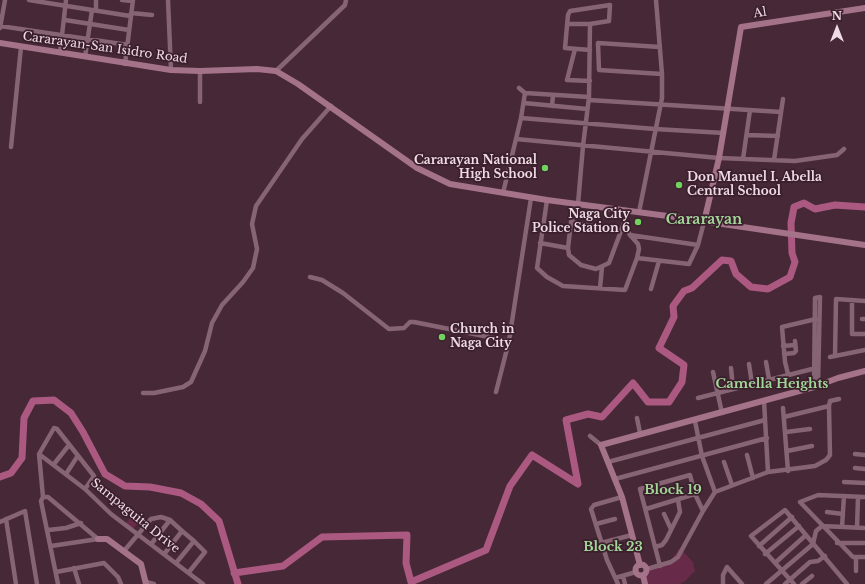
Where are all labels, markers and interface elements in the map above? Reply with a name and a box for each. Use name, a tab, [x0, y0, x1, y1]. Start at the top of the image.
street label: Al	[752, 5, 768, 21]
north arrow	[817, 8, 857, 48]
text: N	[832, 9, 842, 23]
street label: Cararayan-San Isidro Road	[22, 29, 188, 67]
place label: Cararayan National High School	[414, 154, 537, 182]
marker: Cararayan National High School	[540, 163, 550, 173]
place label: Don Manuel I. Abella Central School	[687, 171, 822, 199]
marker: Don Manuel I. Abella Central School	[674, 180, 684, 190]
place label: Naga City Police Station 6	[532, 208, 630, 236]
district label: Cararayan	[666, 212, 742, 228]
marker: Naga City Police Station 6	[633, 217, 643, 227]
place label: Church in Naga City	[450, 323, 514, 351]
marker: Church in Naga City	[437, 332, 447, 342]
district label: Camella Heights	[716, 376, 828, 392]
street label: Sampaguita Drive	[88, 476, 182, 556]
district label: Block 19	[644, 482, 702, 498]
district label: Block 23	[583, 539, 643, 555]

